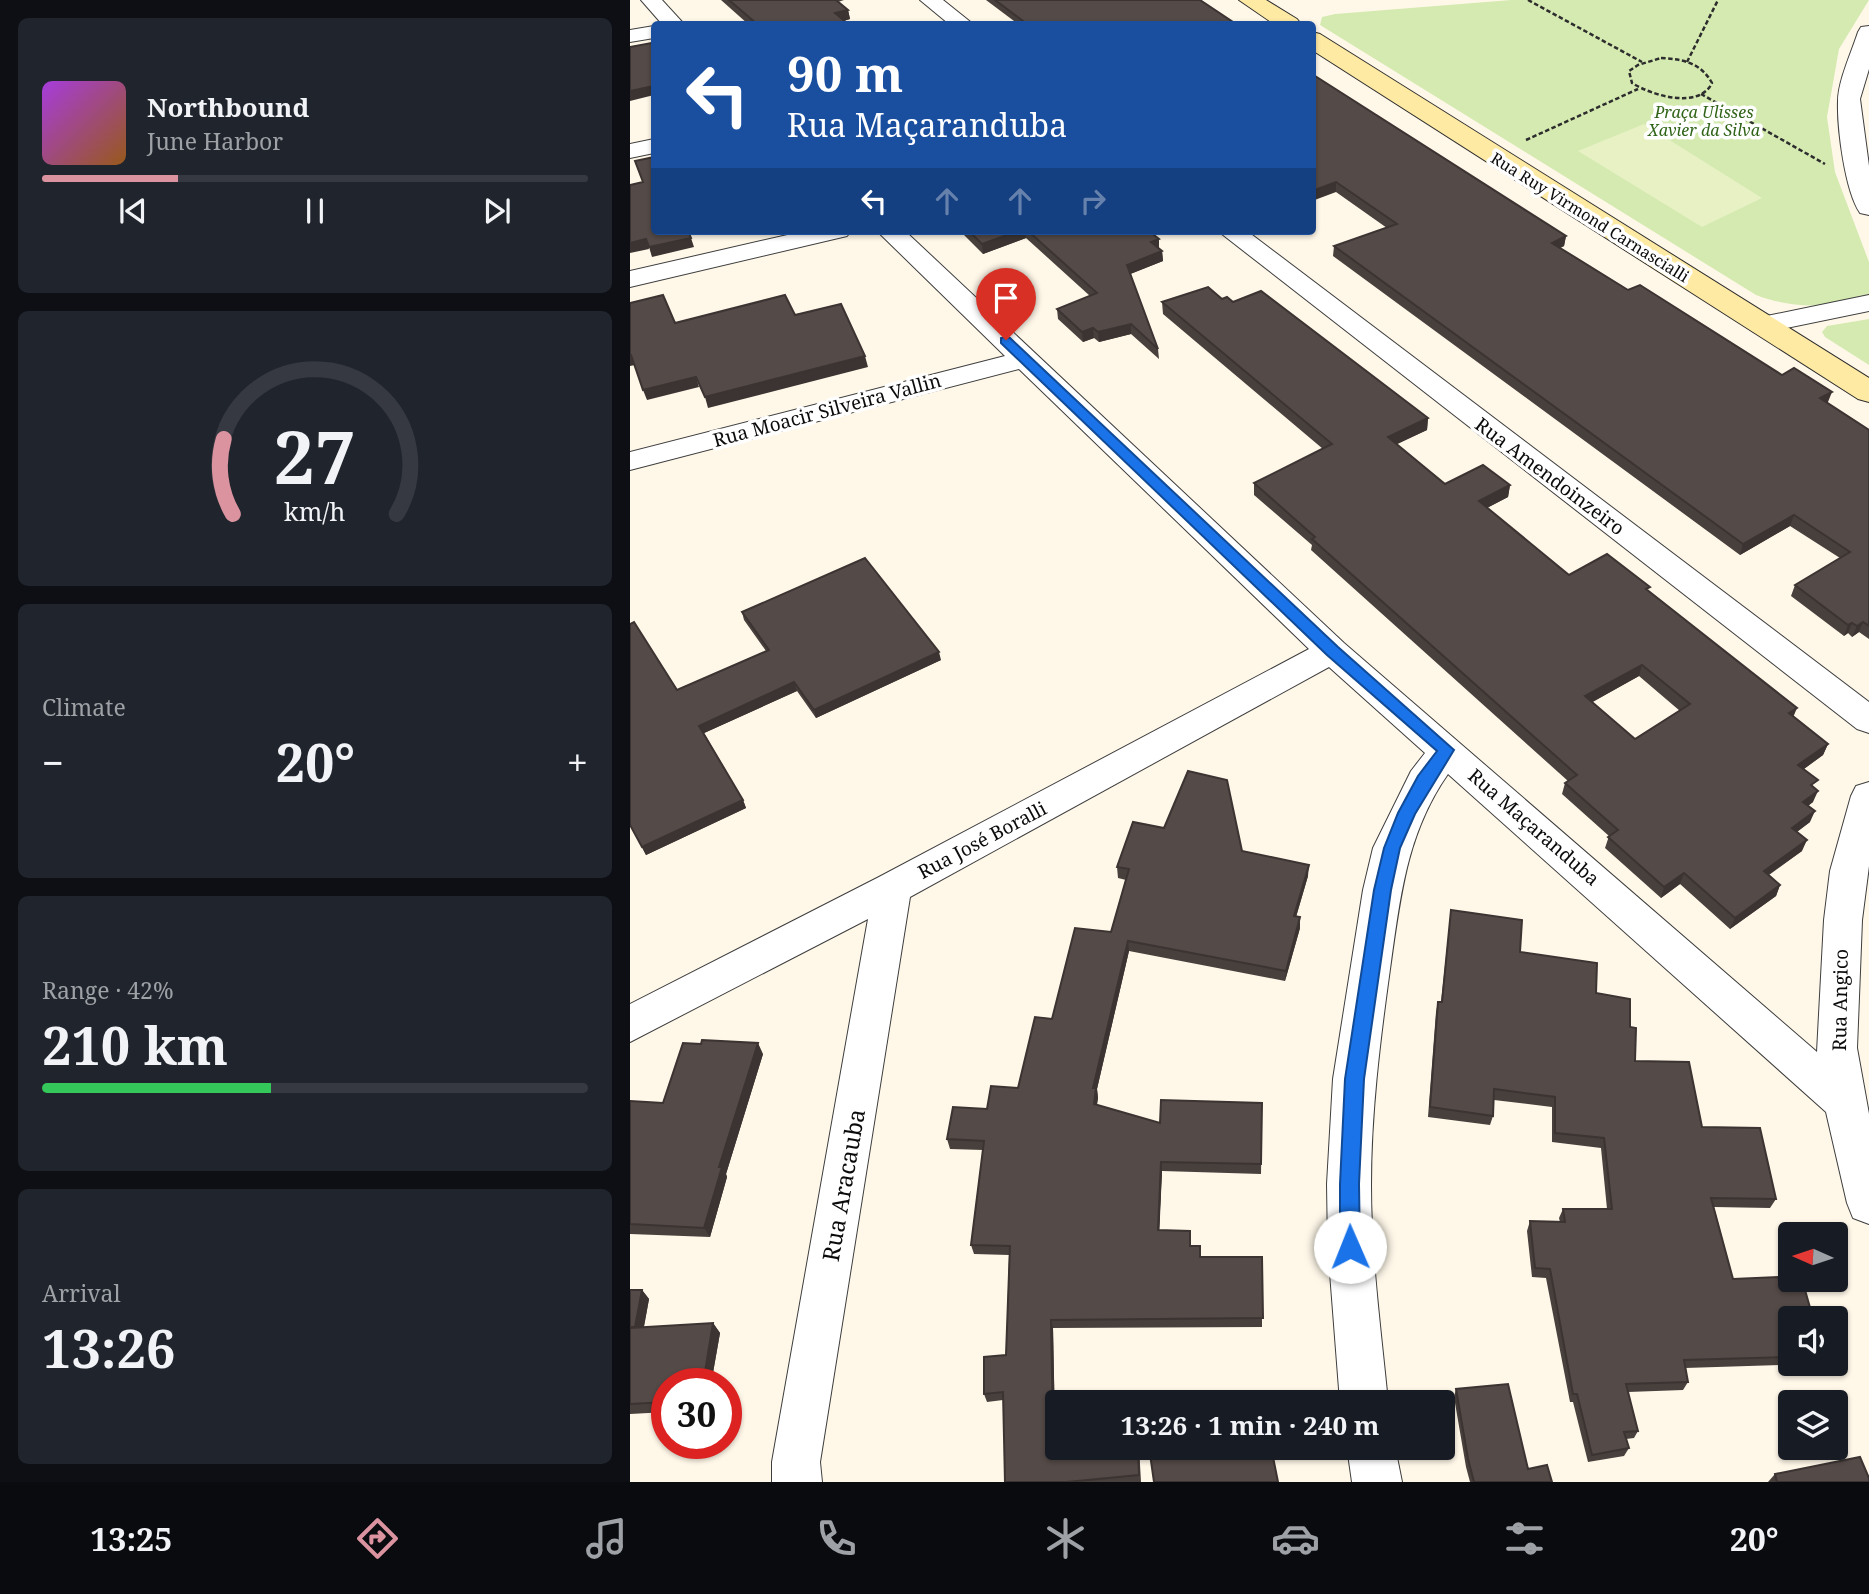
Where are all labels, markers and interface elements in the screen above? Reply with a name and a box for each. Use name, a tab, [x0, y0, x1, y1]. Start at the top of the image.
text: 90 m	[787, 40, 903, 106]
icon: left	[672, 49, 763, 140]
text: Northbound	[147, 89, 309, 125]
park label: Praça Ulisses Xavier da Silva	[1647, 101, 1761, 141]
text: Rua Maçaranduba	[787, 103, 1067, 146]
text: June Harbor	[147, 125, 283, 157]
street label: Rua Ruy Virmond Carnascialli	[1487, 147, 1693, 287]
icon: left	[855, 182, 893, 220]
icon: ahead	[928, 182, 966, 220]
icon: ahead	[1001, 182, 1039, 220]
icon: right	[1074, 182, 1112, 220]
icon: previous	[114, 192, 152, 230]
icon: pause	[296, 192, 334, 230]
icon: next	[478, 192, 516, 230]
pin	[976, 268, 1036, 340]
icon: arrive	[987, 279, 1025, 317]
street label: Rua Moacir Silveira Vallin	[710, 367, 944, 453]
text: 27	[274, 407, 356, 506]
street label: Rua Amendoinzeiro	[1470, 411, 1630, 541]
text: km/h	[284, 494, 346, 528]
text: Climate	[42, 691, 126, 723]
text: 20°	[276, 726, 355, 797]
text: −	[42, 736, 64, 788]
text: +	[567, 736, 588, 788]
street label: Rua Maçaranduba	[1463, 763, 1605, 891]
street label: Rua José Boralli	[913, 795, 1051, 885]
street label: Rua Angico	[1826, 949, 1854, 1051]
text: Range · 42%	[42, 974, 174, 1006]
text: 210 km	[42, 1009, 228, 1080]
street label: Rua Aracauba	[814, 1106, 872, 1264]
position arrow	[1313, 1210, 1387, 1284]
north arrow	[1778, 1222, 1848, 1292]
map controls	[1778, 1222, 1848, 1460]
text: Arrival	[42, 1277, 121, 1309]
button: sound	[1778, 1306, 1848, 1376]
text: 13:26	[42, 1312, 175, 1383]
speed limit sign: 30	[651, 1368, 742, 1459]
button: layers	[1778, 1390, 1848, 1460]
text: 13:26 · 1 min · 240 m	[1120, 1407, 1380, 1443]
icon: directions	[353, 1514, 402, 1563]
icon: music	[582, 1514, 631, 1563]
icon: phone	[812, 1514, 861, 1563]
icon: climate	[1041, 1514, 1090, 1563]
icon: car	[1271, 1514, 1320, 1563]
icon: filters	[1500, 1514, 1549, 1563]
text: 13:25	[90, 1517, 172, 1560]
text: 20°	[1730, 1517, 1779, 1560]

